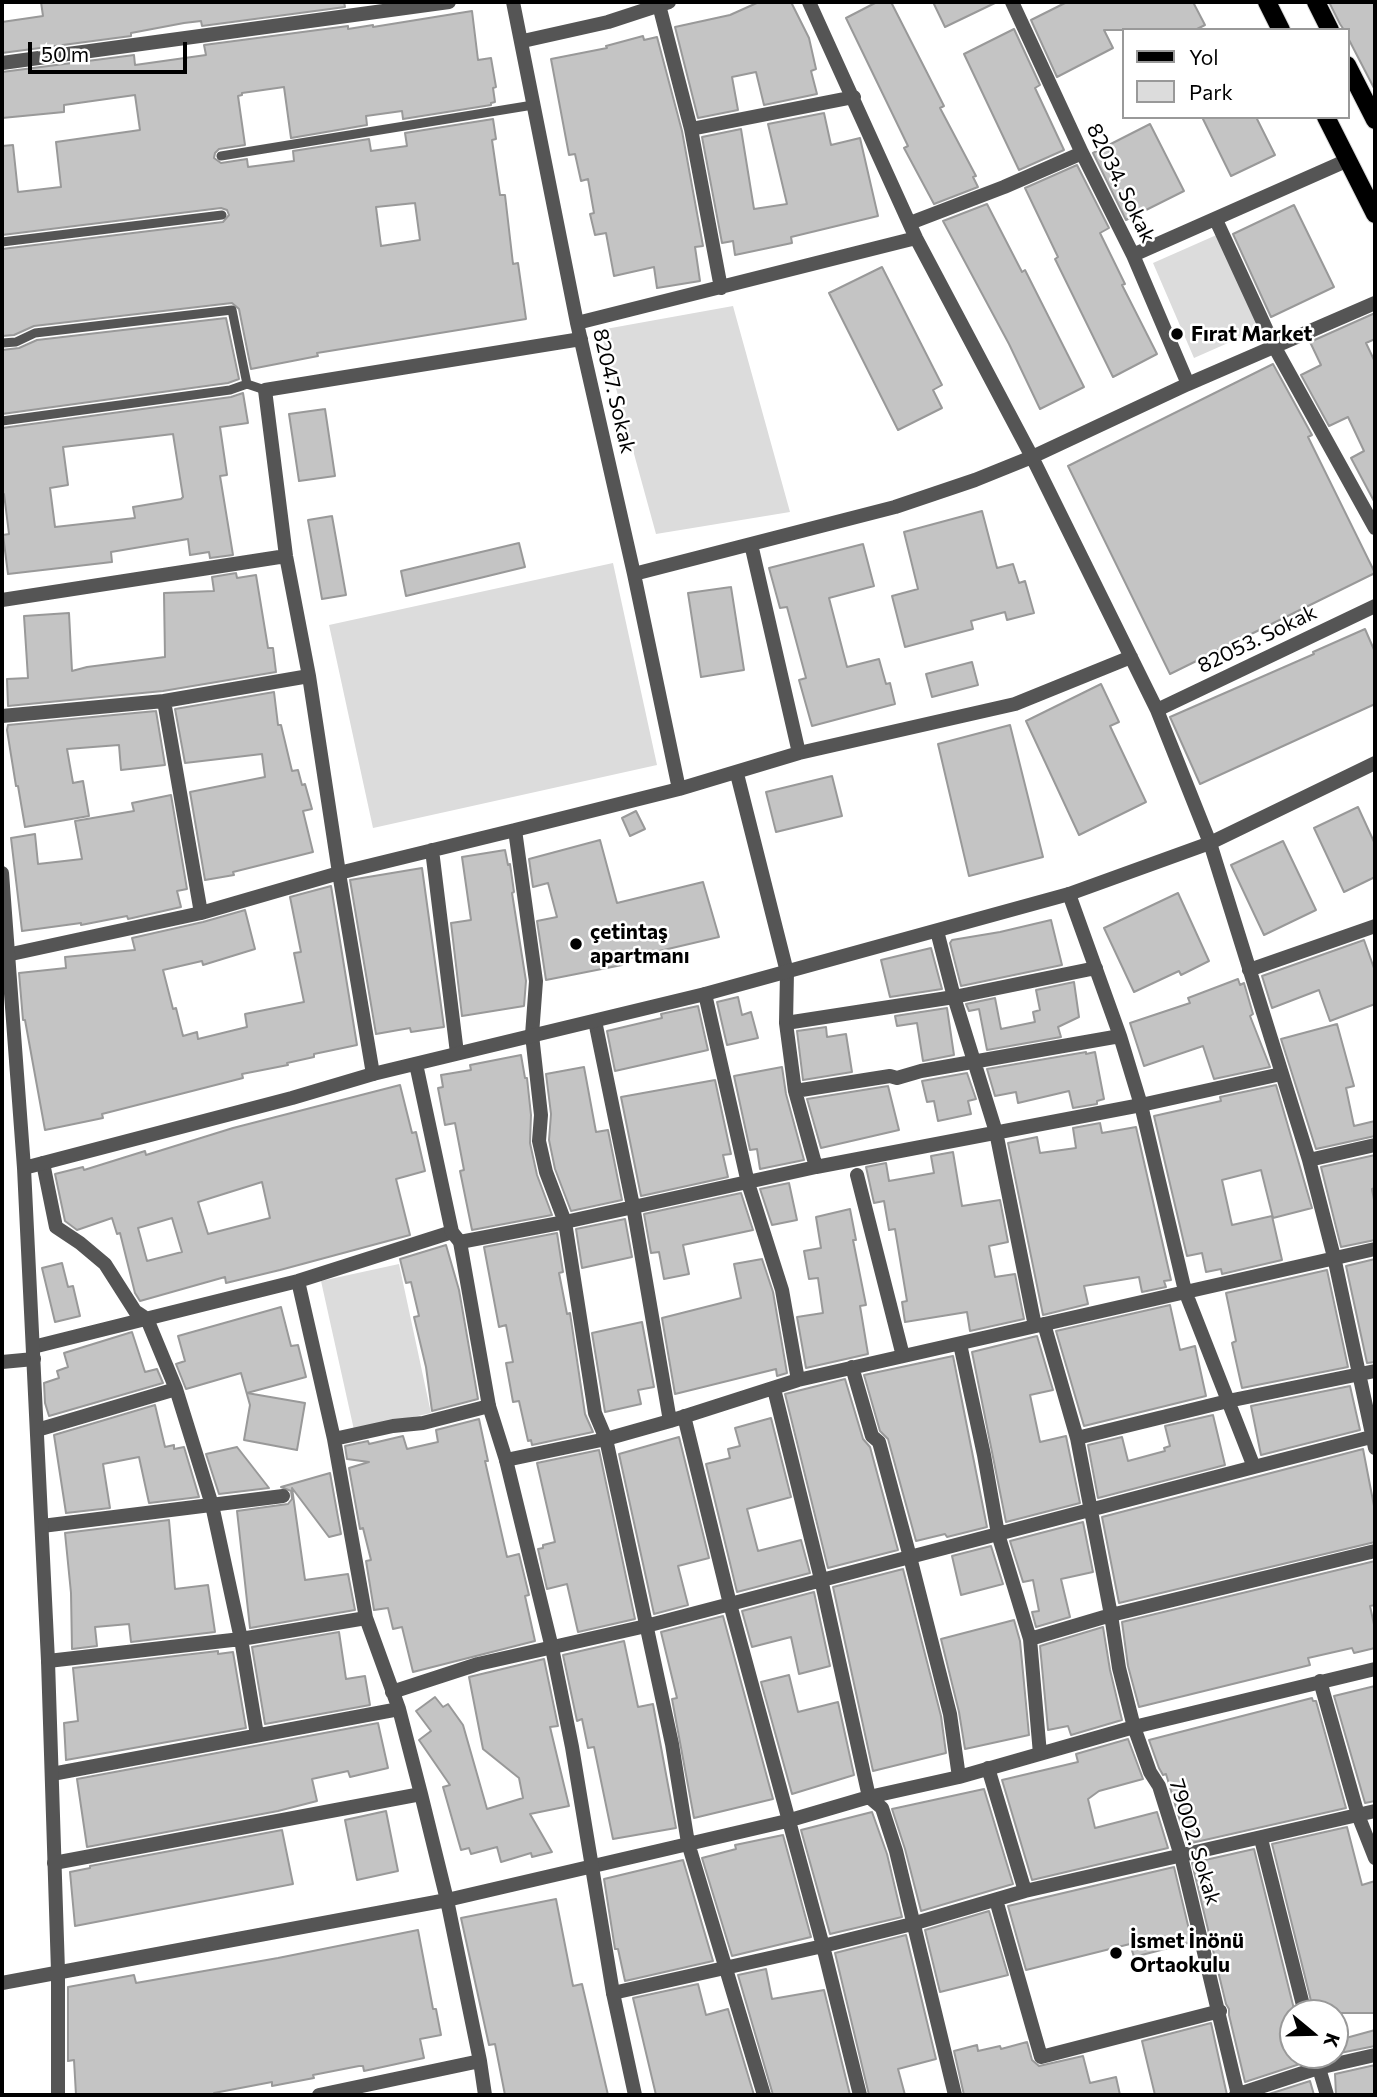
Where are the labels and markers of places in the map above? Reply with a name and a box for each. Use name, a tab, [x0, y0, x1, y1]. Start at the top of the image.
place label: Fırat Market	[1191, 321, 1312, 347]
marker: Fırat Market	[1169, 326, 1185, 342]
place label: çetintaş apartmanı	[590, 919, 689, 969]
marker: çetintaş apartmanı	[568, 936, 584, 952]
place label: İsmet İnönü Ortaokulu	[1130, 1928, 1244, 1978]
marker: İsmet İnönü Ortaokulu	[1108, 1945, 1124, 1961]

